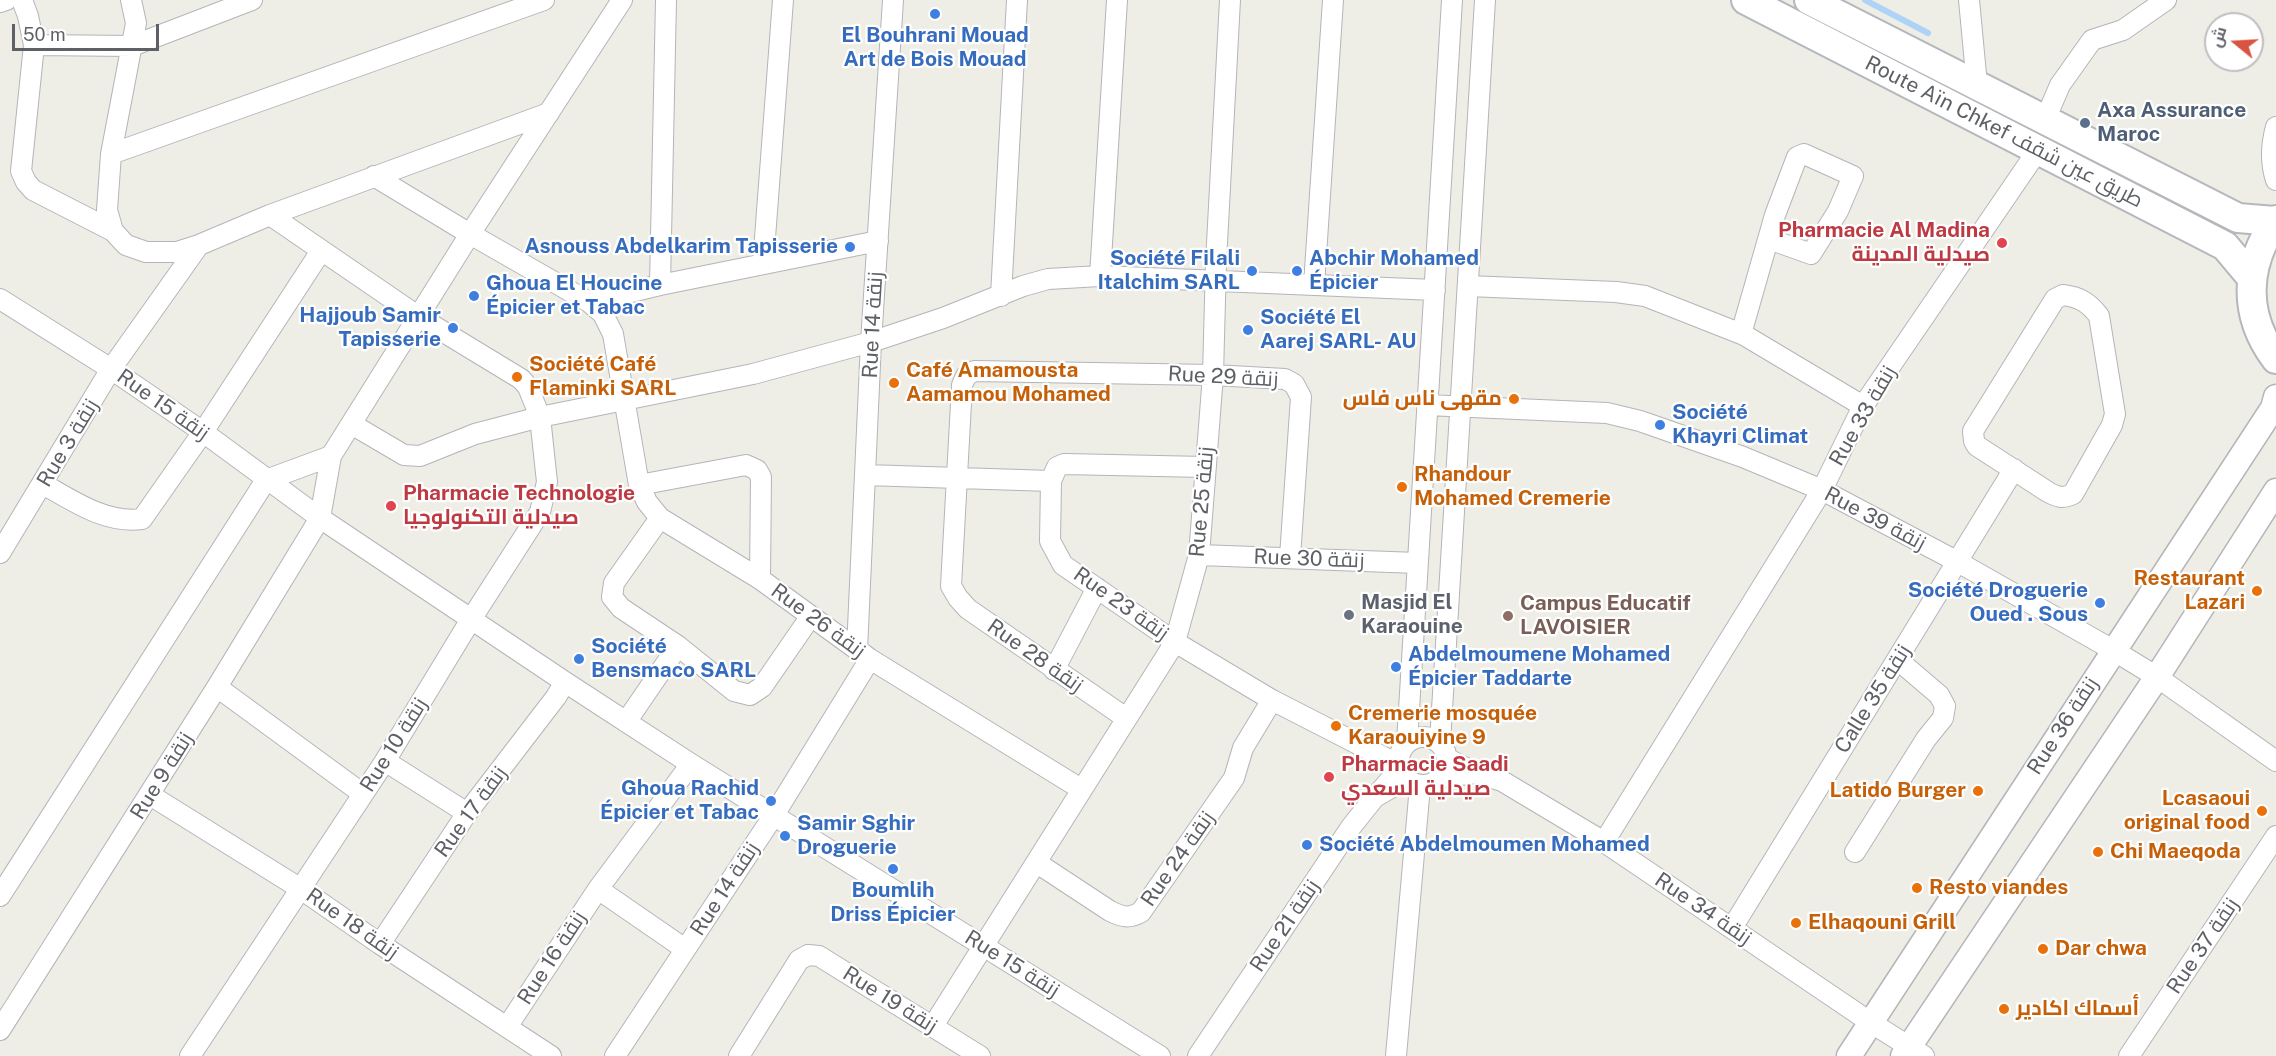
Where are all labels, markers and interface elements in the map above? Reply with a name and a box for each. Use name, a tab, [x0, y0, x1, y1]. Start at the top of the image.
marker: El Bouhrani Mouad Art de Bois Mouad	[928, 7, 942, 21]
scale bar	[15, 12, 162, 50]
north arrow	[2204, 12, 2264, 72]
place label: El Bouhrani Mouad Art de Bois Mouad	[841, 23, 1029, 73]
text: 50 m	[23, 24, 66, 45]
text: ش	[2206, 24, 2231, 50]
street label: Route Aïn Chkef طريق عين شقف	[1861, 51, 2147, 213]
place label: Axa Assurance Maroc	[2097, 98, 2246, 148]
marker: Axa Assurance Maroc	[2078, 116, 2092, 130]
place label: Pharmacie Al Madina صيدلية المدينة	[1778, 218, 1990, 268]
place label: Asnouss Abdelkarim Tapisserie	[524, 234, 838, 260]
marker: Pharmacie Al Madina صيدلية المدينة	[1995, 236, 2009, 250]
marker: Asnouss Abdelkarim Tapisserie	[843, 240, 857, 254]
place label: Société Filali Italchim SARL	[1098, 246, 1240, 296]
place label: Abchir Mohamed Épicier	[1309, 246, 1479, 296]
marker: Société Filali Italchim SARL	[1245, 264, 1259, 278]
marker: Abchir Mohamed Épicier	[1290, 264, 1304, 278]
place label: Ghoua El Houcine Épicier et Tabac	[486, 271, 662, 321]
street label: Rue 14 زنقة	[858, 271, 888, 379]
marker: Ghoua El Houcine Épicier et Tabac	[467, 289, 481, 303]
place label: Hajjoub Samir Tapisserie	[299, 303, 441, 353]
place label: Société El Aarej SARL- AU	[1260, 305, 1416, 355]
marker: Hajjoub Samir Tapisserie	[446, 321, 460, 335]
marker: Société El Aarej SARL- AU	[1241, 323, 1255, 337]
place label: Société Café Flaminki SARL	[529, 352, 676, 402]
place label: Café Amamousta Aamamou Mohamed	[906, 358, 1111, 408]
street label: Rue 33 زنقة	[1824, 361, 1902, 471]
street label: Rue 29 زنقة	[1167, 362, 1279, 392]
street label: Rue 15 زنقة	[112, 364, 214, 446]
marker: Société Café Flaminki SARL	[510, 370, 524, 384]
marker: Café Amamousta Aamamou Mohamed	[887, 376, 901, 390]
place label: مقهى ناس فاس	[1343, 386, 1502, 412]
marker: مقهى ناس فاس	[1507, 392, 1521, 406]
street label: Rue 3 زنقة	[32, 394, 104, 492]
place label: Société Khayri Climat	[1672, 400, 1808, 450]
marker: Société Khayri Climat	[1653, 418, 1667, 432]
street label: Rue 25 زنقة	[1185, 446, 1219, 558]
place label: Rhandour Mohamed Cremerie	[1414, 462, 1611, 512]
marker: Rhandour Mohamed Cremerie	[1395, 480, 1409, 494]
place label: Pharmacie Technologie صيدلية التكنولوجيا	[403, 481, 635, 531]
street label: Rue 39 زنقة	[1820, 482, 1930, 556]
marker: Pharmacie Technologie صيدلية التكنولوجيا	[384, 499, 398, 513]
street label: Rue 30 زنقة	[1253, 544, 1365, 574]
street label: Rue 23 زنقة	[1068, 562, 1174, 646]
place label: Restaurant Lazari	[2133, 566, 2245, 616]
street label: Rue 26 زنقة	[766, 578, 870, 664]
place label: Société Droguerie Oued . Sous	[1908, 578, 2088, 628]
marker: Restaurant Lazari	[2250, 584, 2264, 598]
place label: Masjid El Karaouine	[1361, 590, 1463, 640]
place label: Campus Educatif LAVOISIER	[1520, 591, 1691, 641]
marker: Société Droguerie Oued . Sous	[2093, 596, 2107, 610]
marker: Masjid El Karaouine	[1342, 608, 1356, 622]
marker: Campus Educatif LAVOISIER	[1501, 609, 1515, 623]
street label: Rue 28 زنقة	[982, 614, 1088, 698]
place label: Société Bensmaco SARL	[591, 634, 756, 684]
street label: Calle 35 زنقة	[1830, 640, 1916, 758]
place label: Abdelmoumene Mohamed Épicier Taddarte	[1408, 642, 1670, 692]
marker: Société Bensmaco SARL	[572, 652, 586, 666]
marker: Abdelmoumene Mohamed Épicier Taddarte	[1389, 660, 1403, 674]
street label: Rue 36 زنقة	[2022, 673, 2104, 779]
street label: Rue 10 زنقة	[355, 693, 433, 797]
place label: Cremerie mosquée Karaouiyine 9	[1348, 701, 1537, 751]
marker: Cremerie mosquée Karaouiyine 9	[1329, 719, 1343, 733]
street label: Rue 9 زنقة	[125, 728, 199, 824]
place label: Pharmacie Saadi صيدلية السعدي	[1341, 752, 1509, 802]
street label: Rue 17 زنقة	[430, 762, 512, 862]
marker: Pharmacie Saadi صيدلية السعدي	[1322, 770, 1336, 784]
place label: Ghoua Rachid Épicier et Tabac	[600, 776, 759, 826]
place label: Latido Burger	[1829, 778, 1966, 804]
marker: Latido Burger	[1971, 784, 1985, 798]
place label: Lcasaoui original food	[2124, 786, 2250, 836]
marker: Ghoua Rachid Épicier et Tabac	[764, 794, 778, 808]
marker: Lcasaoui original food	[2255, 804, 2269, 818]
street label: Rue 24 زنقة	[1136, 806, 1220, 912]
place label: Samir Sghir Droguerie	[797, 811, 915, 861]
marker: Samir Sghir Droguerie	[778, 829, 792, 843]
place label: Société Abdelmoumen Mohamed	[1319, 832, 1650, 858]
street label: Rue 14 زنقة	[685, 837, 765, 941]
marker: Société Abdelmoumen Mohamed	[1300, 838, 1314, 852]
place label: Chi Maeqoda	[2110, 839, 2241, 865]
marker: Chi Maeqoda	[2091, 845, 2105, 859]
marker: Boumlih Driss Épicier	[886, 862, 900, 876]
street label: Rue 34 زنقة	[1650, 867, 1756, 951]
street label: Rue 21 زنقة	[1245, 875, 1325, 977]
place label: Resto viandes	[1929, 875, 2068, 901]
place label: Boumlih Driss Épicier	[830, 878, 956, 928]
marker: Resto viandes	[1910, 881, 1924, 895]
street label: Rue 18 زنقة	[301, 883, 403, 965]
street label: Rue 37 زنقة	[2162, 893, 2244, 999]
street label: Rue 16 زنقة	[512, 906, 592, 1010]
place label: Elhaqouni Grill	[1808, 910, 1956, 936]
marker: Elhaqouni Grill	[1789, 916, 1803, 930]
street label: Rue 15 زنقة	[960, 925, 1064, 1003]
place label: Dar chwa	[2055, 936, 2147, 962]
marker: Dar chwa	[2036, 942, 2050, 956]
street label: Rue 19 زنقة	[838, 961, 942, 1039]
place label: أسماك اكادير	[2016, 996, 2139, 1022]
marker: أسماك اكادير	[1997, 1002, 2011, 1016]

